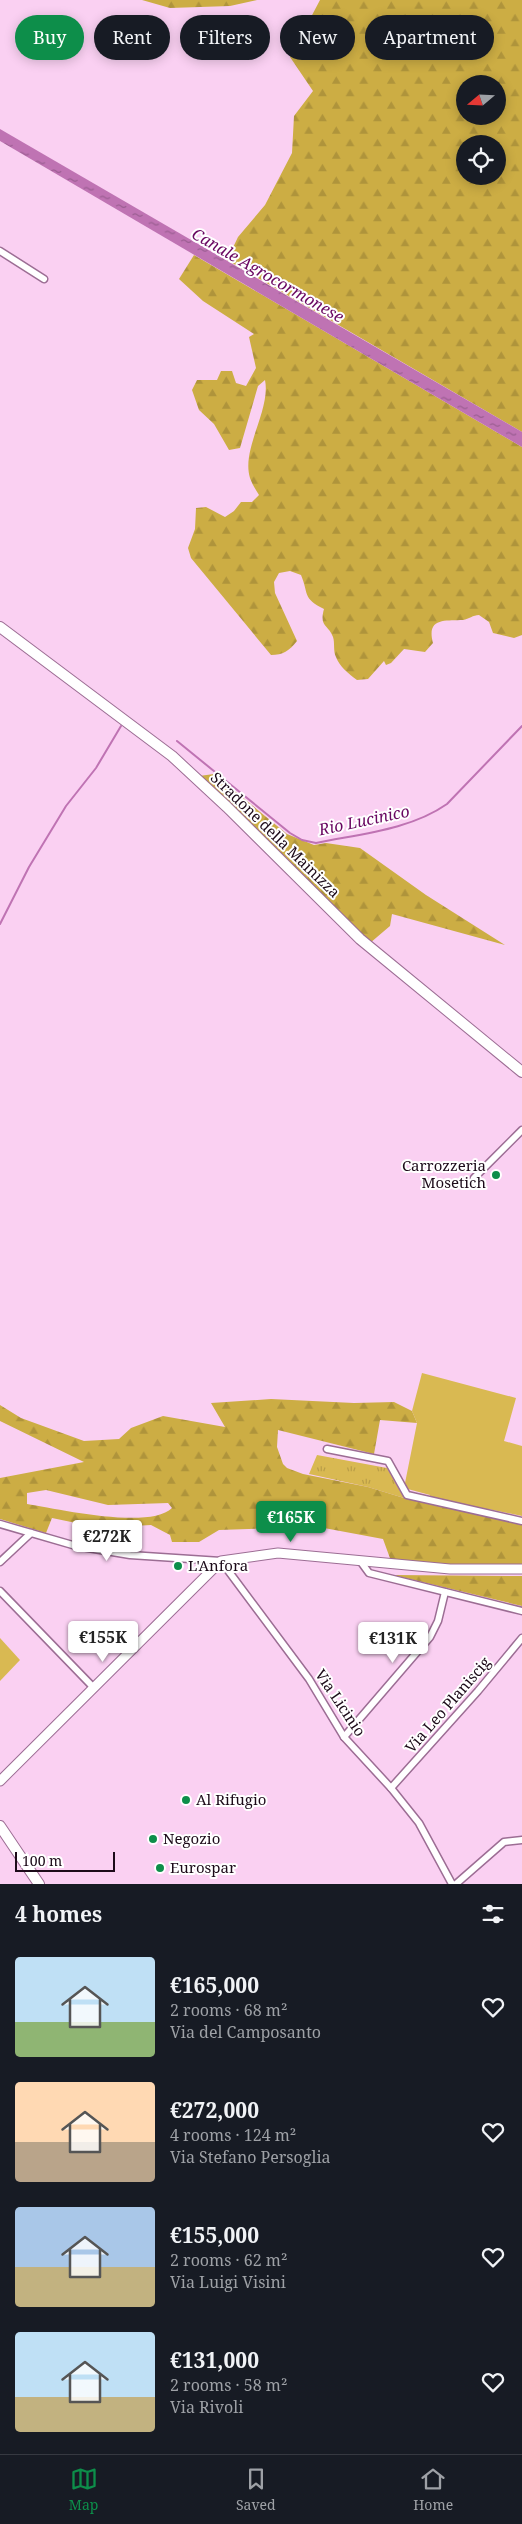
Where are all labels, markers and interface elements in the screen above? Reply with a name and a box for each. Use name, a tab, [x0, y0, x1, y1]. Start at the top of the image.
chip: Buy	[15, 15, 84, 60]
chip: Rent	[94, 15, 170, 60]
chip: Filters	[180, 15, 270, 60]
chip: New	[280, 15, 355, 60]
chip: Apartment	[365, 15, 494, 60]
north arrow	[456, 75, 506, 125]
map controls	[456, 75, 506, 185]
button: locate	[456, 135, 506, 185]
water label: Canale Agrocormonese	[188, 222, 348, 328]
street label: Stradone della Mainizza	[207, 767, 345, 901]
water label: Rio Lucinico	[316, 800, 412, 841]
place label: Carrozzeria Mosetich	[402, 1155, 486, 1192]
marker: Carrozzeria Mosetich	[490, 1169, 502, 1181]
pin: €165K	[256, 1500, 326, 1543]
text: €165K	[267, 1506, 315, 1528]
pin: €272K	[72, 1520, 142, 1562]
text: €272K	[83, 1525, 131, 1547]
place label: L'Anfora	[188, 1555, 248, 1575]
marker: L'Anfora	[172, 1560, 184, 1572]
pin: €155K	[68, 1620, 138, 1663]
pin: €131K	[358, 1622, 428, 1664]
text: €155K	[79, 1626, 127, 1648]
text: €131K	[369, 1627, 417, 1649]
street label: Via Leo Planiscig	[400, 1652, 494, 1757]
street label: Via Licinio	[311, 1665, 371, 1740]
place label: Al Rifugio	[196, 1789, 266, 1809]
marker: Al Rifugio	[180, 1794, 192, 1806]
place label: Negozio	[163, 1828, 220, 1848]
marker: Negozio	[147, 1833, 159, 1845]
scale bar	[15, 1849, 115, 1872]
text: 100 m	[22, 1851, 62, 1870]
place label: Eurospar	[170, 1857, 236, 1877]
marker: Eurospar	[154, 1862, 166, 1874]
text: 4 homes	[15, 1900, 102, 1928]
icon: filters	[479, 1900, 507, 1928]
text: €165,000	[170, 1971, 259, 1999]
icon: home	[55, 1977, 115, 2037]
icon: heart	[479, 1993, 507, 2021]
text: 2 rooms · 68 m²	[170, 1999, 287, 2021]
text: Via del Camposanto	[170, 2021, 321, 2043]
text: €272,000	[170, 2096, 259, 2124]
icon: home	[55, 2102, 115, 2162]
icon: heart	[479, 2118, 507, 2146]
text: 4 rooms · 124 m²	[170, 2124, 296, 2146]
text: Via Stefano Persoglia	[170, 2146, 331, 2168]
text: €155,000	[170, 2221, 259, 2249]
icon: home	[55, 2227, 115, 2287]
icon: heart	[479, 2243, 507, 2271]
text: 2 rooms · 62 m²	[170, 2249, 287, 2271]
text: Via Luigi Visini	[170, 2271, 286, 2293]
text: €131,000	[170, 2346, 259, 2374]
icon: home	[55, 2352, 115, 2412]
icon: heart	[479, 2368, 507, 2396]
text: 2 rooms · 58 m²	[170, 2374, 287, 2396]
text: Via Rivoli	[170, 2396, 243, 2418]
tab: Map	[69, 2465, 98, 2514]
tab: Saved	[236, 2465, 276, 2514]
tab: Home	[413, 2465, 453, 2514]

